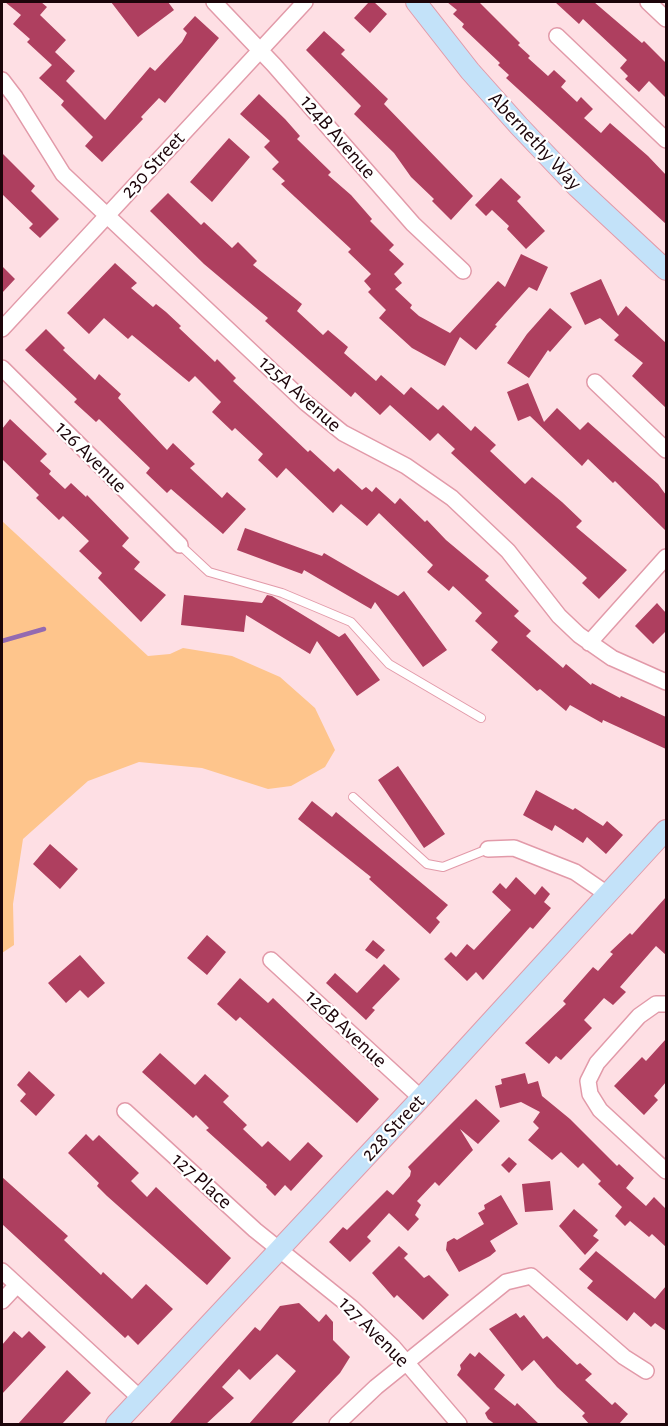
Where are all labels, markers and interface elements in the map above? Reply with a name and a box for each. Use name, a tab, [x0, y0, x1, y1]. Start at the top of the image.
street label: Abernethy Way	[483, 86, 587, 196]
street label: 124B Avenue	[295, 90, 381, 184]
street label: 230 Street	[116, 126, 190, 204]
street label: 125A Avenue	[254, 350, 346, 438]
street label: 126 Avenue	[50, 416, 132, 498]
street label: 126B Avenue	[300, 985, 392, 1073]
street label: 228 Street	[356, 1089, 430, 1167]
street label: 127 Place	[167, 1147, 237, 1215]
street label: 127 Avenue	[333, 1291, 415, 1373]

